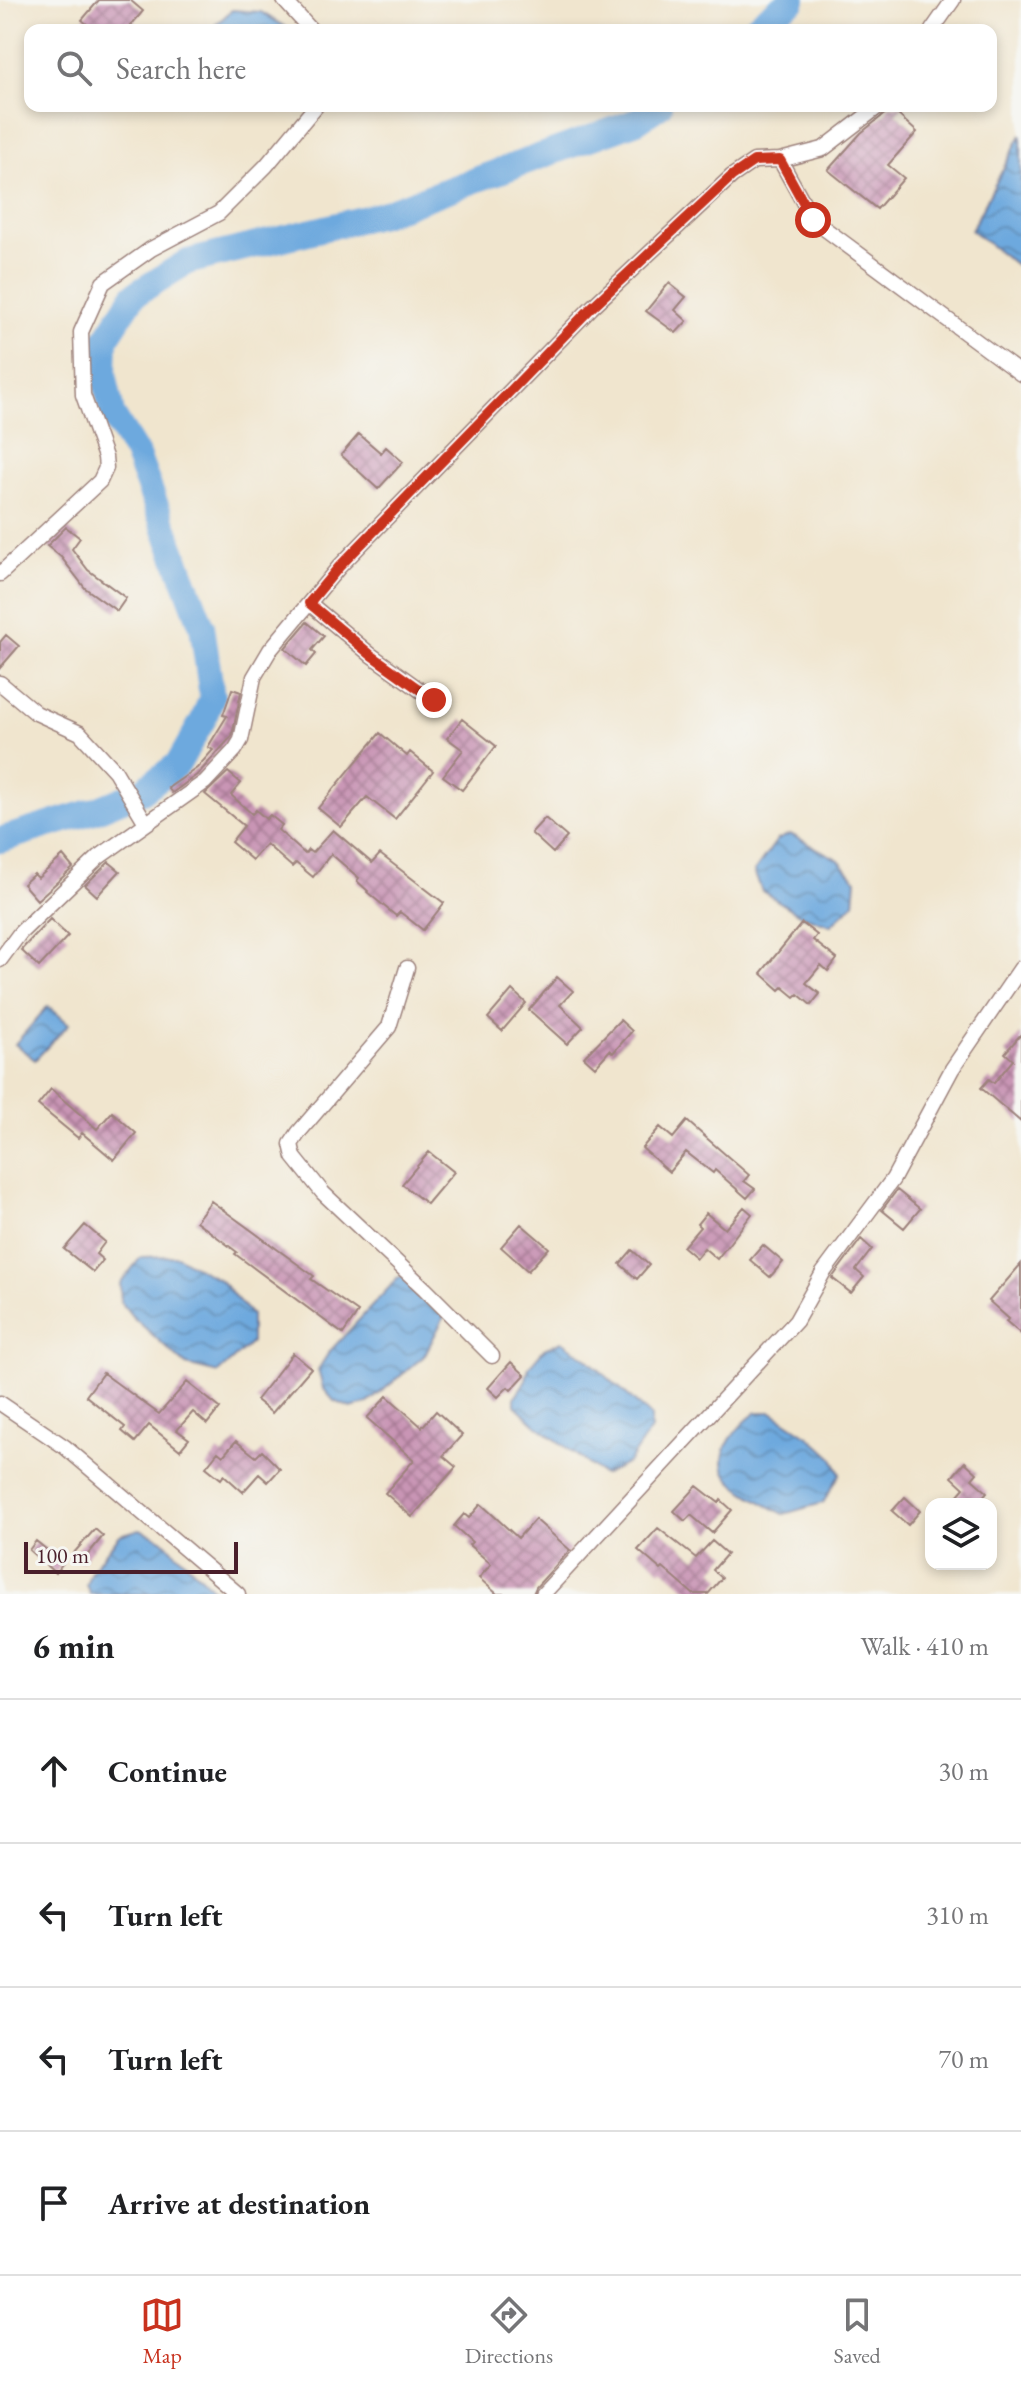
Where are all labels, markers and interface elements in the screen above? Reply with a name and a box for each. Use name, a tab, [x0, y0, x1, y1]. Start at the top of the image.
search box	[24, 24, 997, 112]
icon: search	[52, 46, 96, 90]
text: Search here	[116, 49, 246, 88]
route start	[795, 202, 831, 238]
route end	[416, 682, 452, 718]
map controls	[925, 1498, 997, 1570]
button: layers	[925, 1498, 997, 1570]
scale bar	[24, 1538, 238, 1574]
text: 100 m	[36, 1541, 89, 1570]
text: 6 min	[32, 1624, 115, 1668]
text: Walk · 410 m	[861, 1629, 989, 1663]
icon: ahead	[32, 1749, 76, 1793]
text: Continue	[108, 1752, 227, 1791]
text: 30 m	[939, 1754, 989, 1788]
icon: left	[32, 1893, 76, 1937]
text: Turn left	[108, 1896, 222, 1935]
text: 310 m	[926, 1898, 989, 1932]
icon: left	[32, 2037, 76, 2081]
text: Turn left	[108, 2040, 222, 2079]
text: 70 m	[939, 2042, 989, 2076]
icon: arrive	[32, 2181, 76, 2225]
text: Arrive at destination	[108, 2184, 370, 2223]
tab: Map	[140, 2293, 184, 2370]
tab: Directions	[465, 2293, 553, 2370]
tab: Saved	[834, 2293, 881, 2370]

